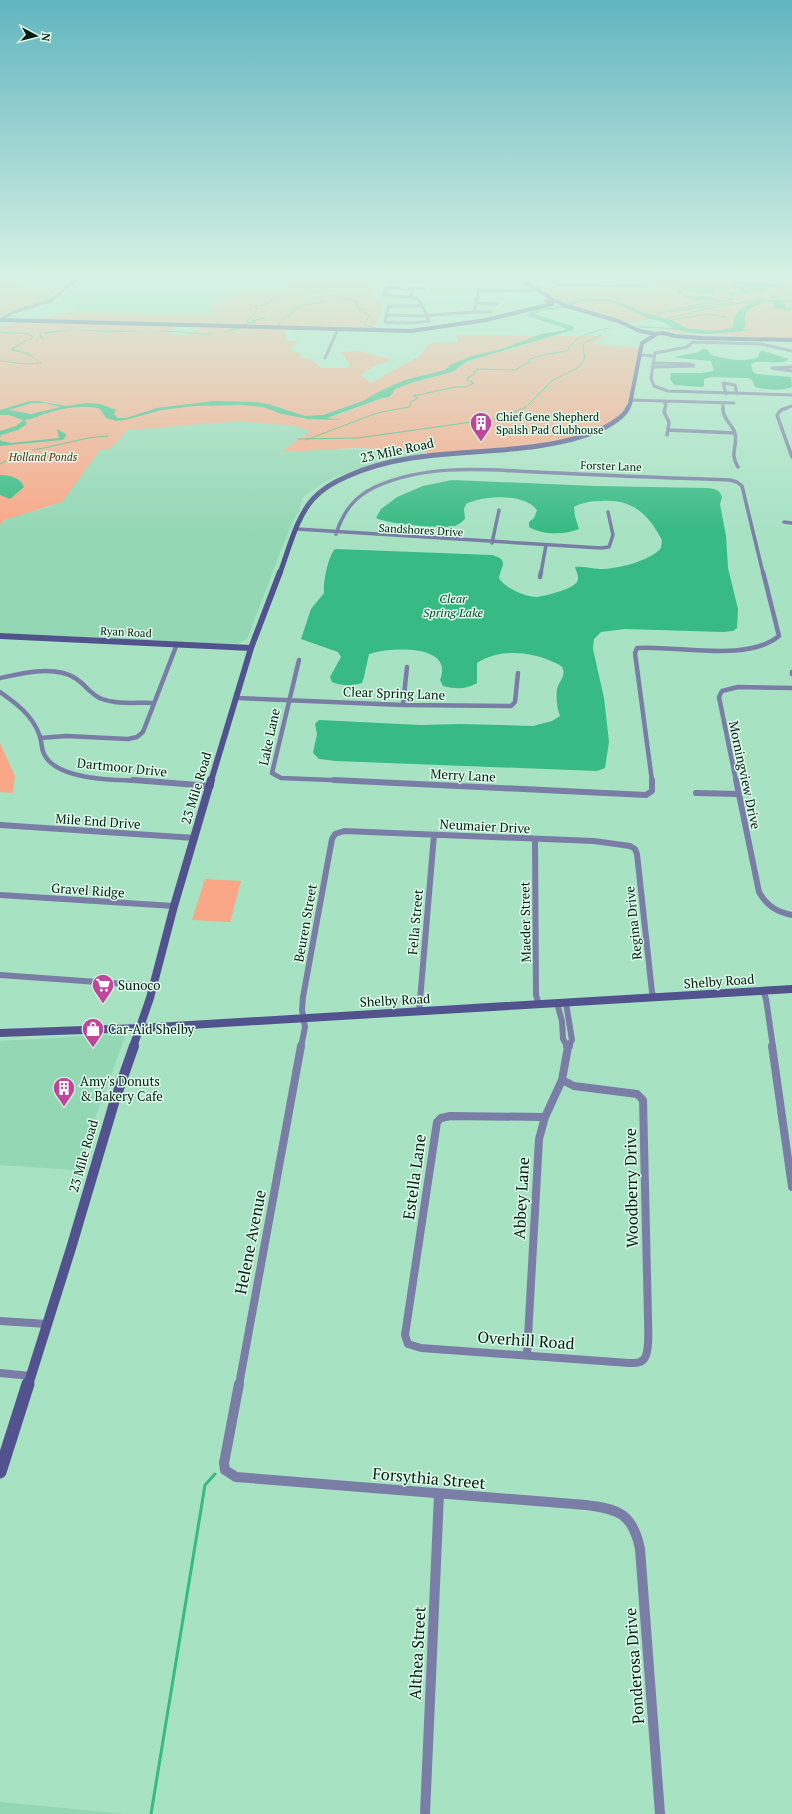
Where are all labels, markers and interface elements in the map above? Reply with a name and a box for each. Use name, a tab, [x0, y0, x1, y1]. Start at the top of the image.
north arrow	[16, 16, 56, 56]
text: N	[38, 32, 53, 43]
building icon: Chief Gene Shepherd Spalsh Pad Clubhouse	[468, 410, 494, 443]
place label: Chief Gene Shepherd Spalsh Pad Clubhouse	[496, 410, 604, 437]
street label: 23 Mile Road	[359, 433, 435, 467]
park label: Holland Ponds	[8, 450, 78, 464]
street label: Forster Lane	[580, 458, 642, 474]
street label: Sandshores Drive	[378, 521, 464, 539]
water label: Clear Spring Lake	[423, 591, 484, 620]
street label: Ryan Road	[100, 624, 152, 640]
street label: Clear Spring Lane	[342, 682, 446, 704]
street label: Lake Lane	[254, 707, 284, 767]
street label: Morningview Drive	[725, 719, 765, 831]
street label: 23 Mile Road	[176, 750, 216, 826]
street label: Dartmoor Drive	[76, 753, 168, 781]
street label: Merry Lane	[430, 764, 496, 786]
street label: Mile End Drive	[55, 809, 141, 833]
street label: Neumaier Drive	[439, 815, 531, 837]
street label: Gravel Ridge	[51, 878, 125, 902]
street label: Maeder Street	[515, 881, 535, 963]
street label: Beuren Street	[289, 882, 321, 964]
street label: Regina Drive	[620, 885, 646, 961]
street label: Fella Street	[403, 888, 427, 956]
street label: Shelby Road	[683, 970, 755, 992]
supermarket icon: Sunoco	[90, 972, 116, 1005]
place label: Sunoco	[118, 976, 160, 994]
street label: Shelby Road	[359, 989, 431, 1011]
shop icon: Car-Aid Shelby	[80, 1016, 106, 1049]
place label: Car-Aid Shelby	[108, 1020, 194, 1038]
place label: Amy's Donuts & Bakery Cafe	[80, 1072, 163, 1105]
building icon: Amy's Donuts & Bakery Cafe	[51, 1075, 77, 1108]
street label: 23 Mile Road	[64, 1118, 102, 1194]
street label: Woodberry Drive	[619, 1128, 643, 1248]
street label: Estella Lane	[397, 1133, 431, 1221]
street label: Abbey Lane	[508, 1156, 534, 1240]
street label: Helene Avenue	[229, 1188, 271, 1296]
street label: Overhill Road	[477, 1326, 575, 1354]
street label: Forsythia Street	[371, 1462, 487, 1494]
street label: Althea Street	[404, 1606, 430, 1700]
street label: Ponderosa Drive	[619, 1607, 649, 1725]

